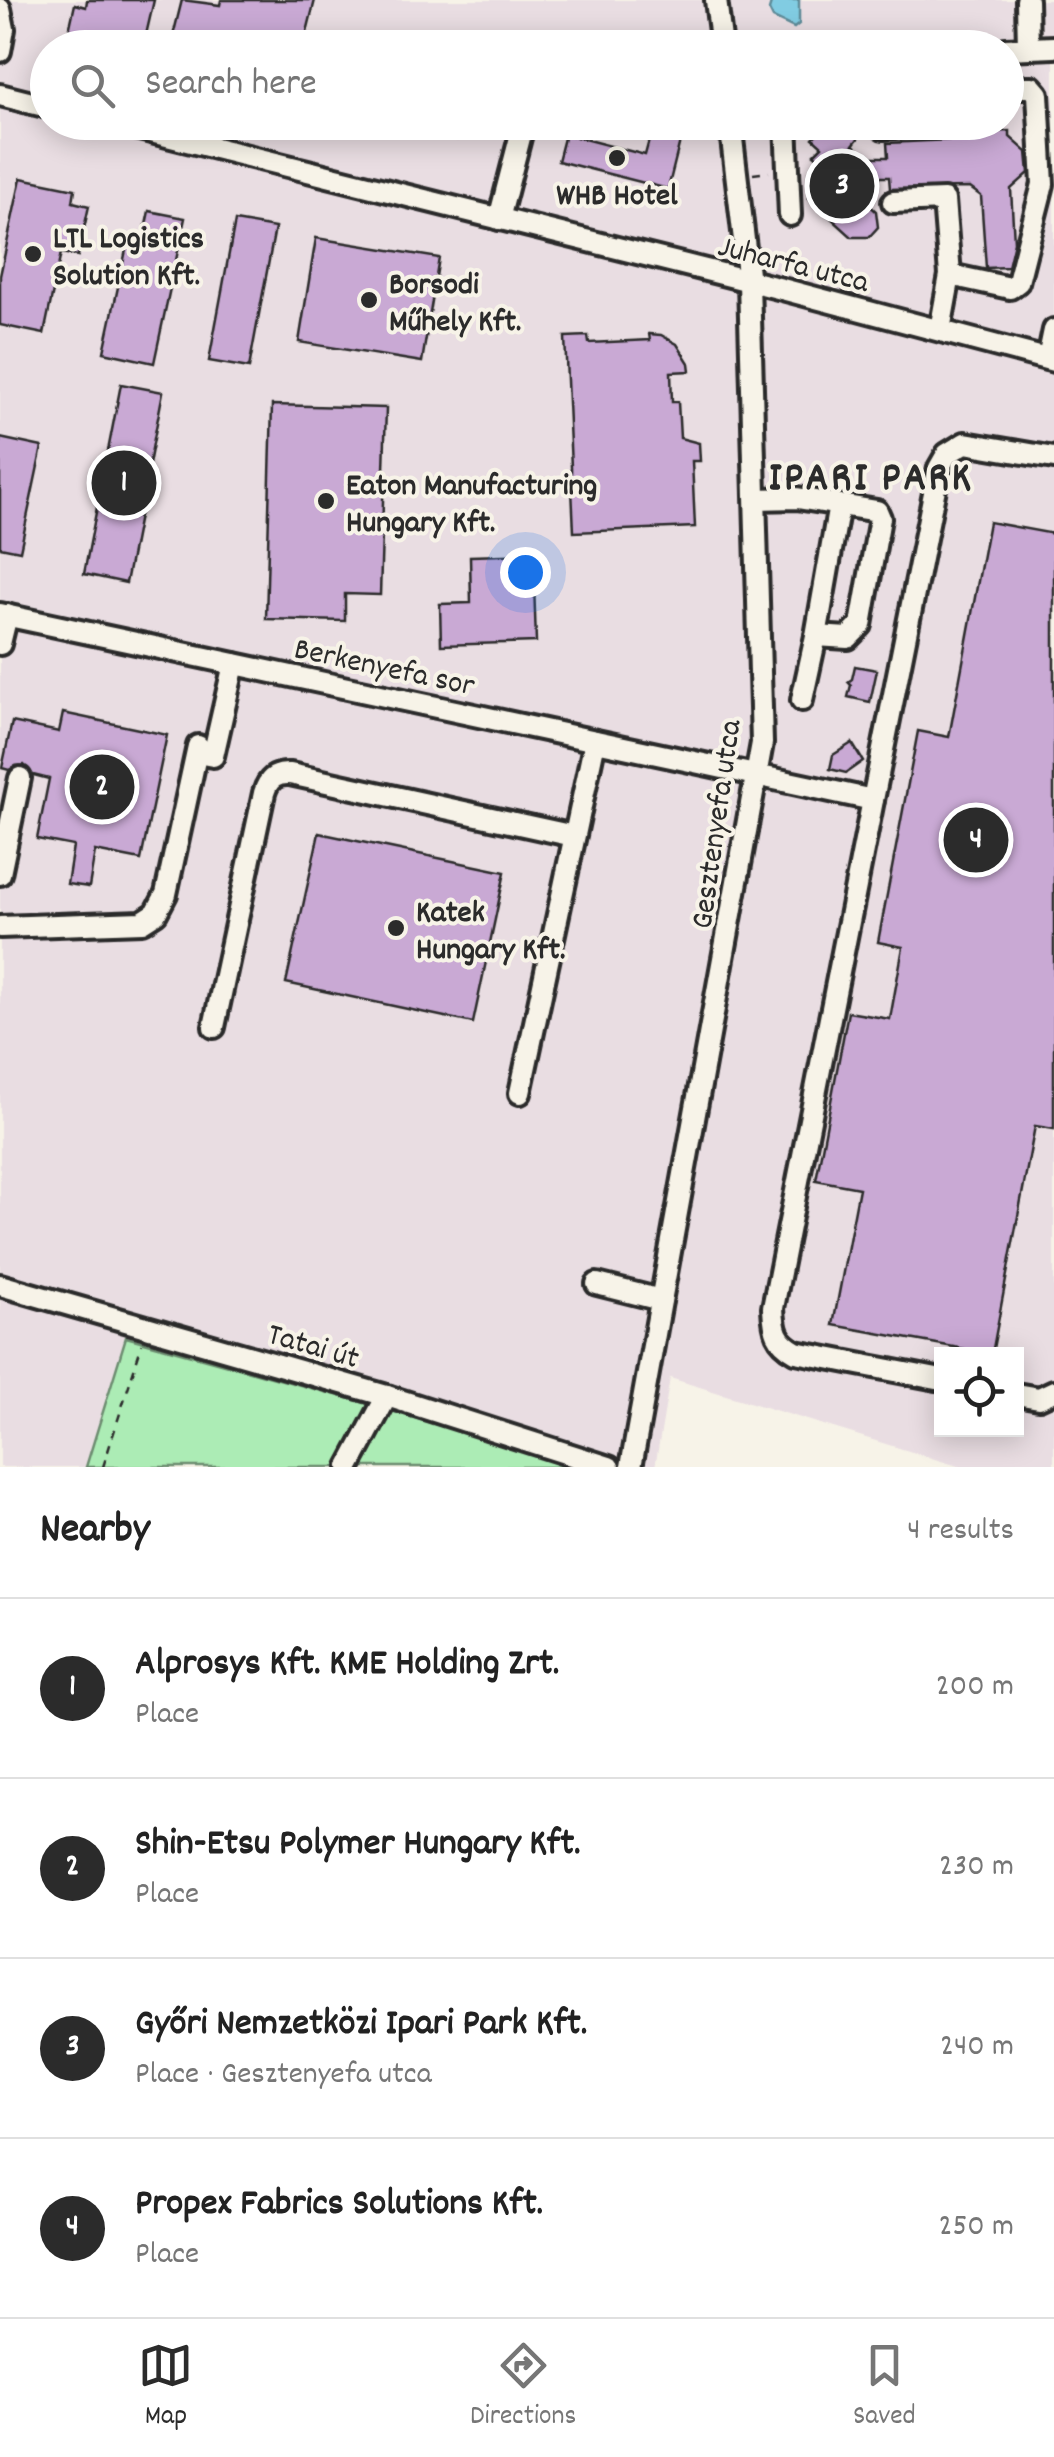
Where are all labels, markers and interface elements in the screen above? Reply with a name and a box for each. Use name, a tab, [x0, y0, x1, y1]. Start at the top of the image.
search box	[30, 30, 1024, 140]
icon: search	[65, 58, 120, 113]
text: Search here	[145, 58, 317, 113]
marker: WHB Hotel	[606, 147, 628, 169]
pin: 3	[810, 148, 874, 224]
place label: WHB Hotel	[556, 175, 678, 221]
place label: LTL Logistics Solution Kft.	[53, 218, 204, 301]
street label: Juharfa utca	[712, 226, 874, 308]
marker: LTL Logistics Solution Kft.	[22, 243, 44, 265]
place label: Borsodi Műhely Kft.	[389, 264, 521, 347]
marker: Borsodi Műhely Kft.	[358, 289, 380, 311]
pin: 1	[92, 446, 156, 520]
district label: IPARI PARK	[769, 451, 973, 511]
place label: Eaton Manufacturing Hungary Kft.	[346, 465, 597, 548]
marker: Eaton Manufacturing Hungary Kft.	[315, 490, 337, 512]
your location	[500, 547, 551, 598]
street label: Berkenyefa sor	[290, 628, 479, 711]
street label: Gesztenyefa utca	[682, 716, 757, 932]
pin: 2	[70, 750, 134, 824]
pin: 4	[944, 802, 1008, 878]
place label: Katek Hungary Kft.	[416, 892, 565, 975]
marker: Katek Hungary Kft.	[385, 917, 407, 939]
street label: Tatai út	[261, 1314, 364, 1384]
map controls	[934, 1347, 1024, 1437]
button: locate	[934, 1347, 1024, 1437]
text: Nearby	[40, 1502, 150, 1562]
text: 4 results	[907, 1509, 1014, 1555]
text: Alprosys Kft. KME Holding Zrt.	[135, 1638, 559, 1693]
text: 1	[69, 1665, 76, 1711]
text: 200 m	[936, 1665, 1014, 1711]
text: Place	[135, 1693, 199, 1739]
text: Shin-Etsu Polymer Hungary Kft.	[135, 1818, 581, 1873]
text: 2	[66, 1845, 79, 1891]
text: 230 m	[939, 1845, 1014, 1891]
text: Place	[135, 1873, 199, 1919]
text: Győri Nemzetközi Ipari Park Kft.	[135, 1998, 587, 2053]
text: 3	[65, 2025, 80, 2071]
text: 240 m	[940, 2025, 1014, 2071]
text: Place · Gesztenyefa utca	[135, 2053, 432, 2099]
text: Propex Fabrics Solutions Kft.	[135, 2178, 543, 2233]
text: 4	[66, 2205, 79, 2251]
text: 250 m	[938, 2205, 1014, 2251]
text: Place	[135, 2233, 199, 2279]
tab: Map	[138, 2338, 193, 2438]
tab: Directions	[470, 2338, 576, 2438]
tab: Saved	[853, 2338, 916, 2438]

